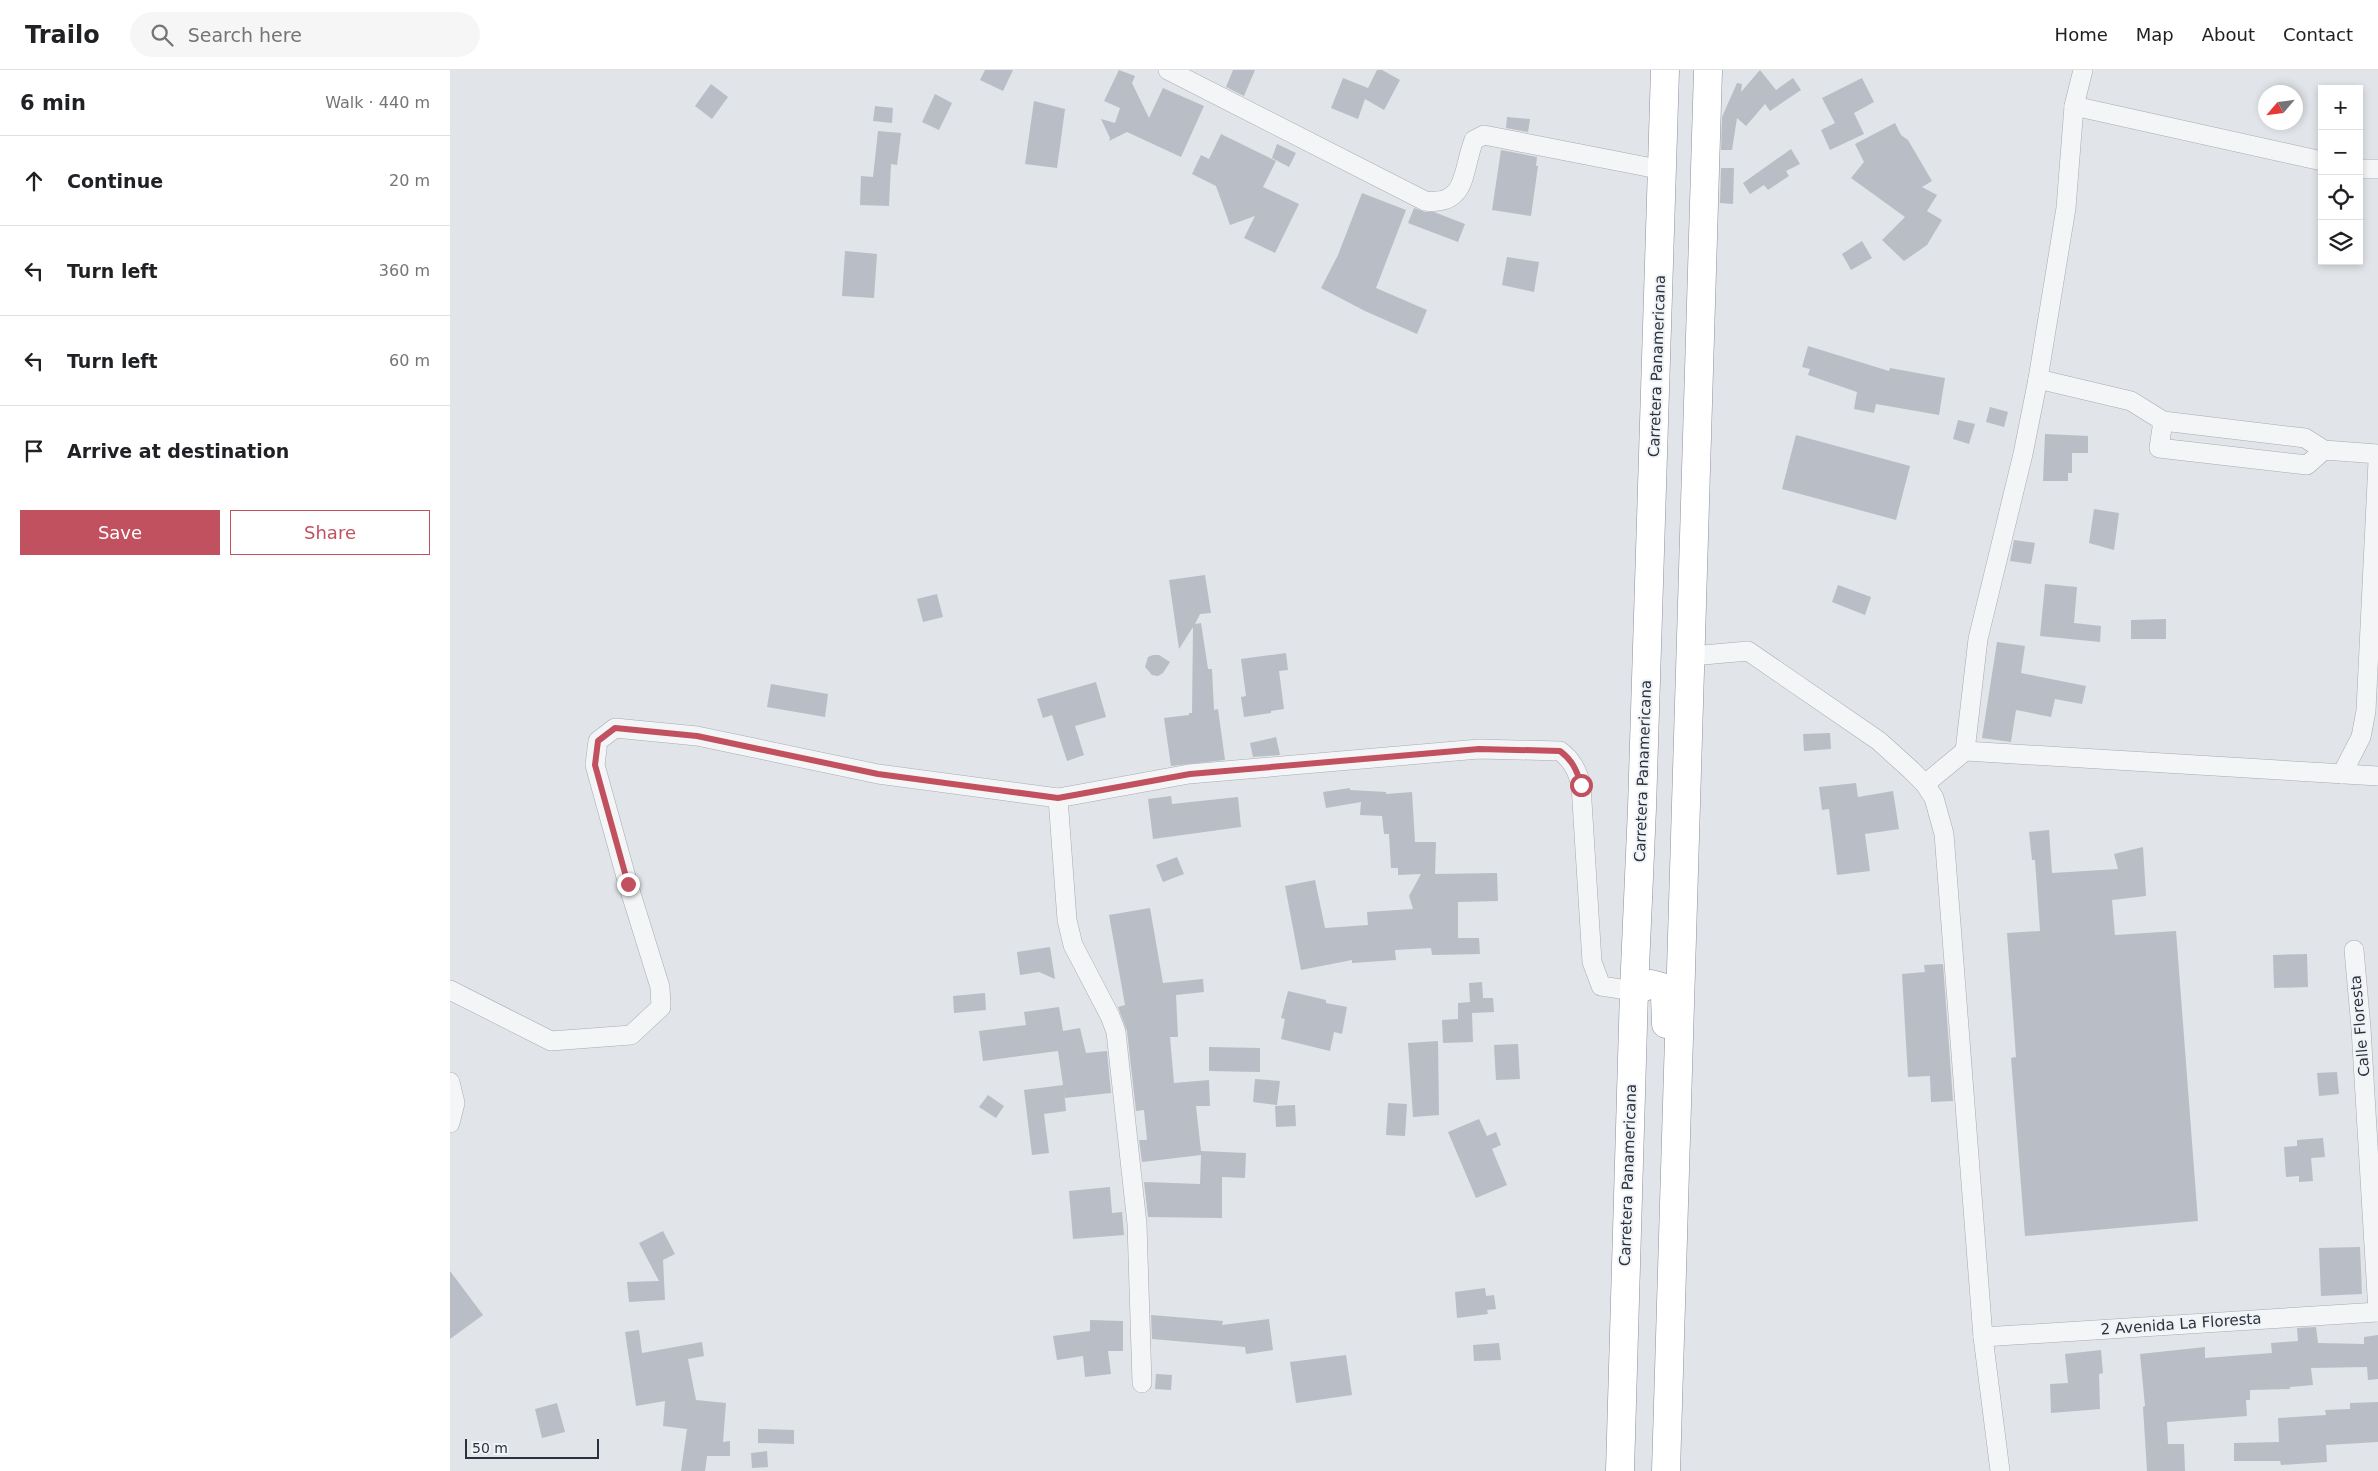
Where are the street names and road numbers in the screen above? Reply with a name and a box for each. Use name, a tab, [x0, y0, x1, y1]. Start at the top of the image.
street label: Carretera Panamericana	[1645, 275, 1669, 457]
street label: Carretera Panamericana	[1631, 680, 1655, 862]
street label: Calle Floresta	[2347, 974, 2373, 1078]
street label: Carretera Panamericana	[1616, 1084, 1640, 1266]
street label: 2 Avenida La Floresta	[2100, 1309, 2262, 1339]

